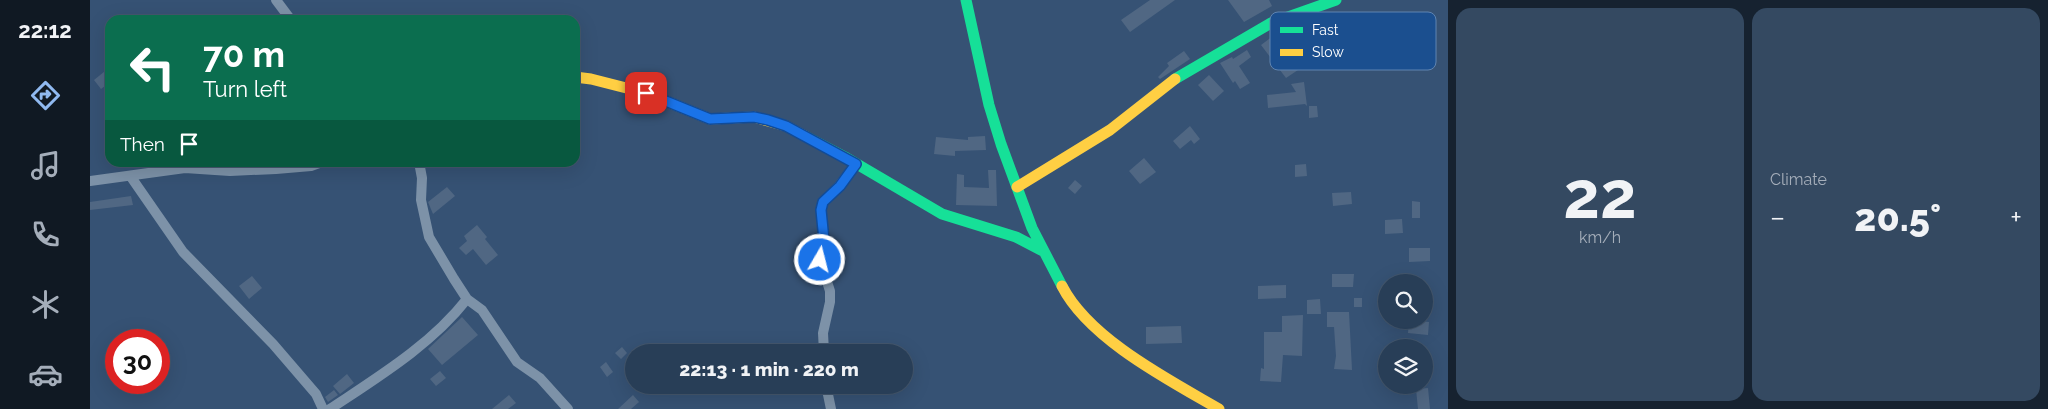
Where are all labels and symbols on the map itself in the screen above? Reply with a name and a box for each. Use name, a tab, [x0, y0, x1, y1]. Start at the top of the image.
legend	[1270, 12, 1436, 70]
text: Fast	[1312, 22, 1339, 38]
text: Slow	[1312, 44, 1344, 60]
pin	[625, 72, 667, 114]
position arrow	[793, 233, 845, 285]
speed limit sign: 30	[105, 329, 170, 394]

